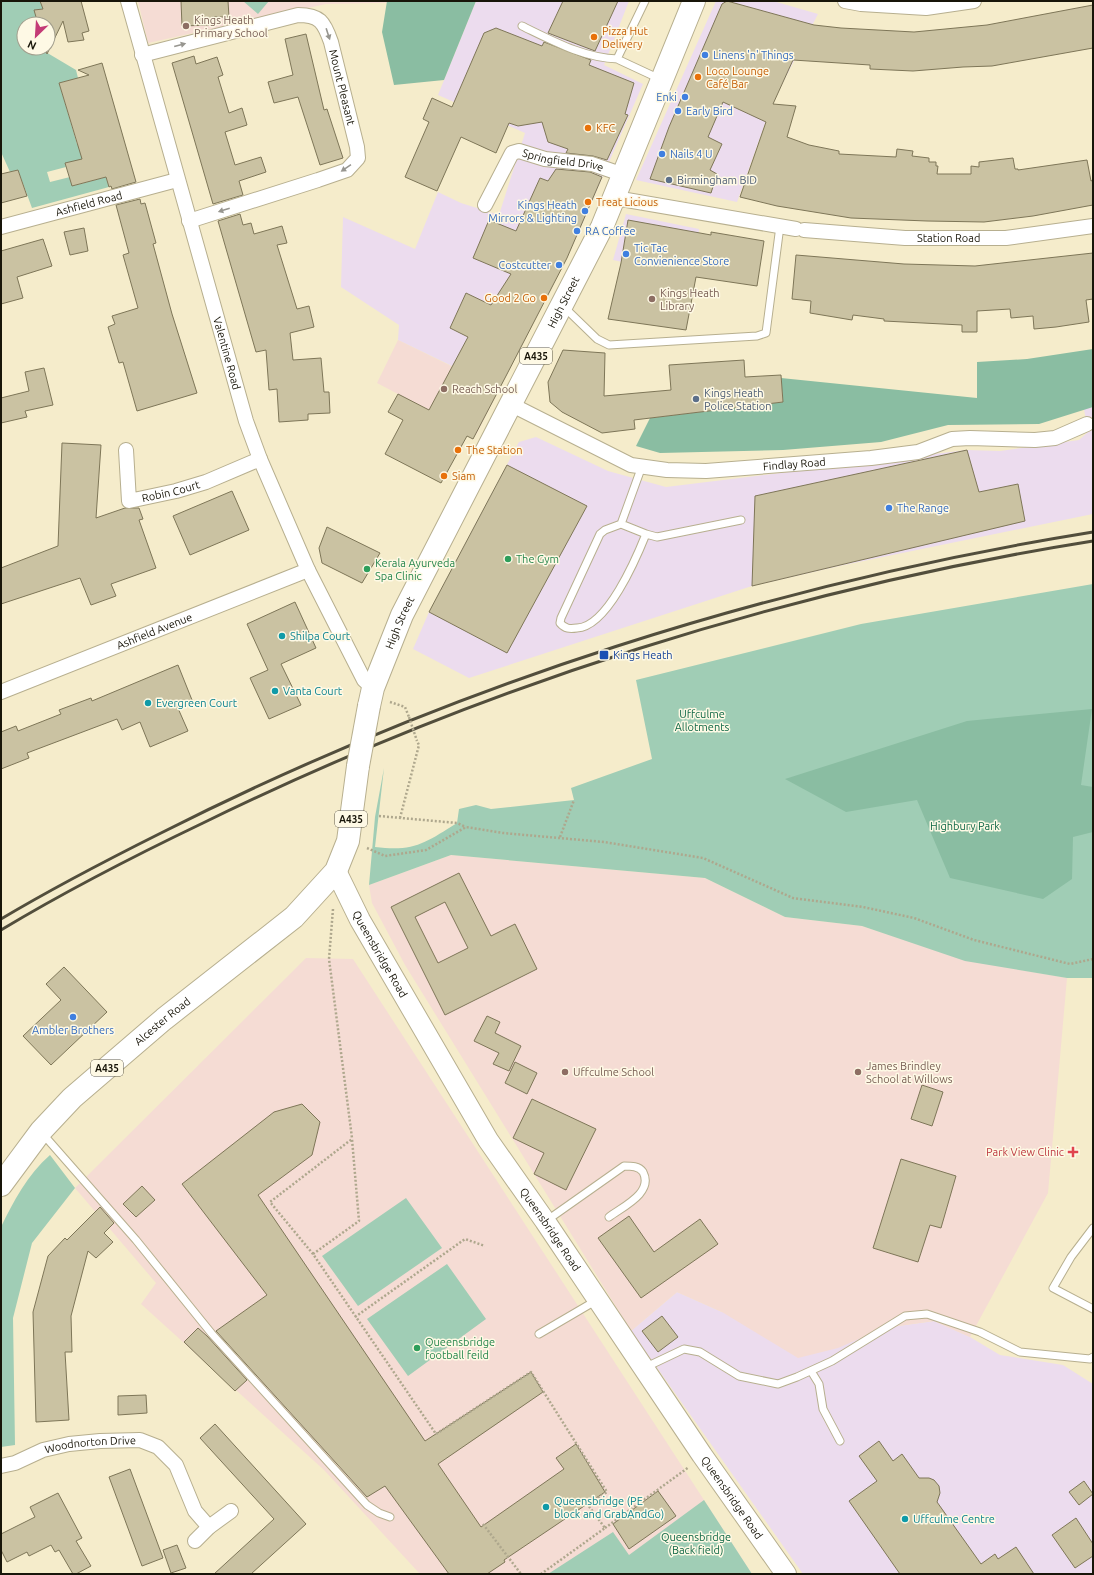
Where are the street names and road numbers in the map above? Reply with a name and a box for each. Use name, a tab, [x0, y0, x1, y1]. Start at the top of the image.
street label: Mount Pleasant	[327, 48, 358, 127]
street label: Springfield Drive	[521, 146, 605, 174]
street label: Ashfield Road	[54, 189, 124, 218]
street label: Station Road	[917, 232, 980, 244]
street label: High Street	[545, 274, 582, 330]
street label: Valentine Road	[211, 316, 243, 391]
road number: A435	[520, 348, 552, 364]
street label: Findlay Road	[762, 456, 826, 473]
street label: Robin Court	[141, 478, 202, 504]
street label: High Street	[383, 594, 417, 651]
street label: Ashfield Avenue	[115, 611, 194, 651]
road number: A435	[335, 811, 367, 827]
street label: Queensbridge Road	[350, 909, 410, 999]
street label: Alcester Road	[132, 995, 192, 1048]
road number: A435	[91, 1060, 123, 1076]
street label: Queensbridge Road	[518, 1186, 583, 1273]
street label: Woodnorton Drive	[43, 1434, 136, 1455]
street label: Queensbridge Road	[699, 1454, 765, 1541]

